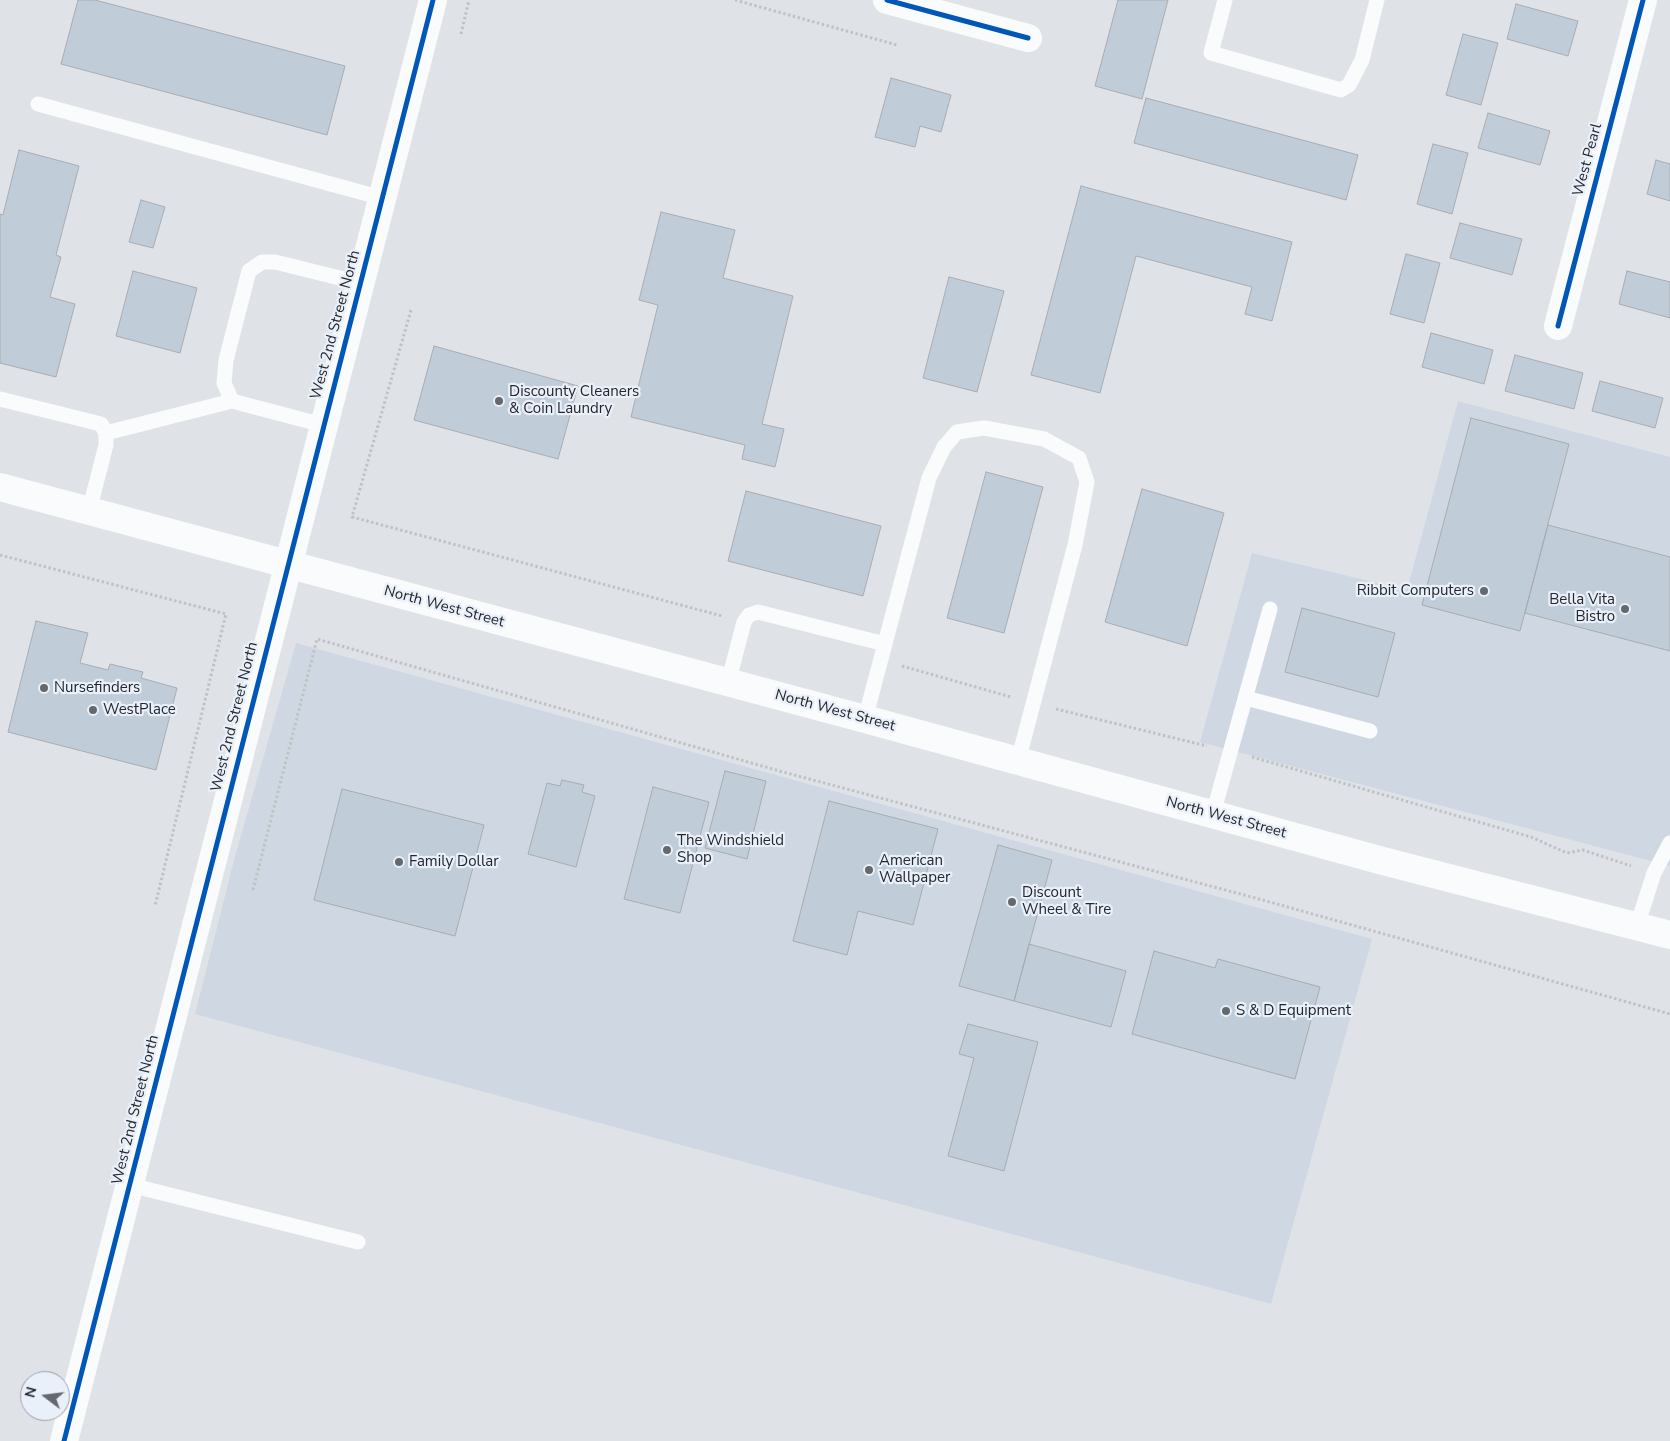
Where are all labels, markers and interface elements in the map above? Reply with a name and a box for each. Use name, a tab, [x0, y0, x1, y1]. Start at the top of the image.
street label: West Pearl	[1570, 122, 1606, 198]
street label: West 2nd Street North	[307, 248, 365, 402]
place label: Discounty Cleaners & Coin Laundry	[509, 383, 639, 418]
marker: Discounty Cleaners & Coin Laundry	[493, 395, 505, 407]
street label: North West Street	[382, 582, 506, 632]
place label: Ribbit Computers	[1357, 582, 1474, 600]
marker: Ribbit Computers	[1478, 585, 1490, 597]
place label: Bella Vita Bistro	[1549, 591, 1615, 626]
marker: Bella Vita Bistro	[1619, 603, 1631, 615]
street label: West 2nd Street North	[208, 640, 262, 794]
place label: Nursefinders	[54, 679, 140, 697]
marker: Nursefinders	[38, 682, 50, 694]
street label: North West Street	[773, 686, 897, 736]
place label: WestPlace	[103, 701, 176, 719]
marker: WestPlace	[87, 704, 99, 716]
street label: North West Street	[1164, 793, 1288, 843]
place label: The Windshield Shop	[677, 832, 784, 867]
marker: The Windshield Shop	[661, 844, 673, 856]
place label: American Wallpaper	[879, 852, 950, 887]
place label: Family Dollar	[409, 853, 499, 871]
marker: Family Dollar	[393, 856, 405, 868]
marker: American Wallpaper	[863, 864, 875, 876]
place label: Discount Wheel & Tire	[1022, 884, 1111, 919]
marker: Discount Wheel & Tire	[1006, 896, 1018, 908]
place label: S & D Equipment	[1236, 1002, 1351, 1020]
marker: S & D Equipment	[1220, 1005, 1232, 1017]
street label: West 2nd Street North	[109, 1033, 163, 1187]
north arrow	[20, 1371, 70, 1421]
text: N	[20, 1385, 42, 1400]

